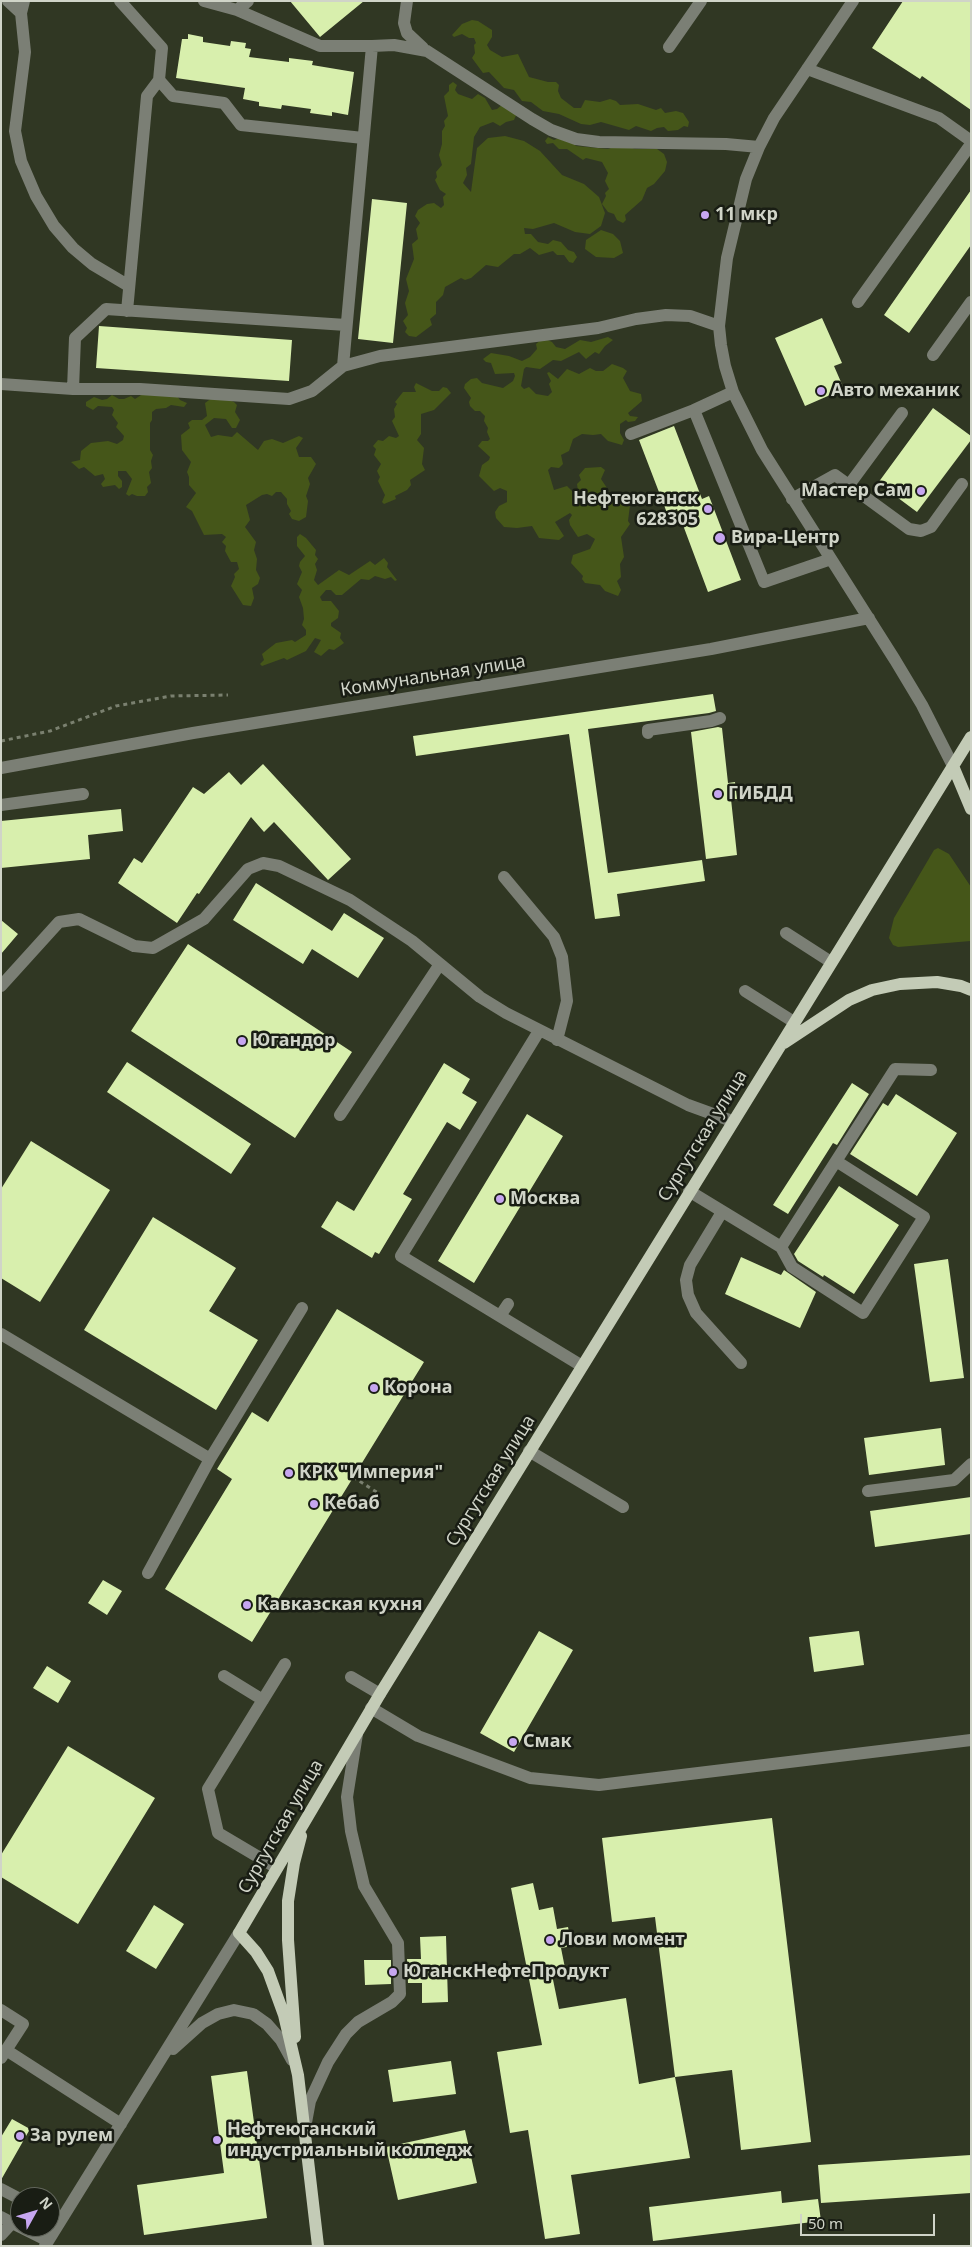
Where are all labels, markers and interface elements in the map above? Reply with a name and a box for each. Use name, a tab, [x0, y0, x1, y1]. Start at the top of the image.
place label: 11 мкр	[715, 204, 778, 226]
marker: 11 мкр	[699, 209, 711, 221]
place label: Авто механик	[831, 380, 960, 402]
marker: Авто механик	[815, 385, 827, 397]
place label: Мастер Сам	[801, 480, 911, 502]
marker: Мастер Сам	[915, 485, 927, 497]
place label: Нефтеюганск 628305	[573, 488, 698, 530]
marker: Нефтеюганск 628305	[702, 503, 714, 515]
place label: Вира-Центр	[731, 527, 840, 549]
marker: Вира-Центр	[713, 531, 727, 545]
street label: Коммунальная улица	[339, 651, 527, 701]
place label: ГИБДД	[728, 783, 793, 805]
marker: ГИБДД	[712, 788, 724, 800]
place label: Югандор	[252, 1030, 335, 1052]
marker: Югандор	[236, 1035, 248, 1047]
street label: Сургутская улица	[654, 1066, 752, 1206]
place label: Москва	[510, 1188, 580, 1210]
marker: Москва	[494, 1193, 506, 1205]
place label: Корона	[384, 1377, 452, 1399]
marker: Корона	[368, 1382, 380, 1394]
street label: Сургутская улица	[442, 1411, 540, 1551]
place label: КРК "Империя"	[299, 1462, 443, 1484]
marker: КРК "Империя"	[283, 1467, 295, 1479]
place label: Кебаб	[324, 1493, 380, 1515]
marker: Кебаб	[308, 1498, 320, 1510]
place label: Кавказская кухня	[257, 1594, 422, 1616]
marker: Кавказская кухня	[241, 1599, 253, 1611]
place label: Смак	[523, 1731, 571, 1753]
marker: Смак	[507, 1736, 519, 1748]
street label: Сургутская улица	[234, 1756, 328, 1898]
place label: Лови момент	[560, 1929, 685, 1951]
marker: Лови момент	[544, 1934, 556, 1946]
place label: ЮганскНефтеПродукт	[403, 1961, 609, 1983]
marker: ЮганскНефтеПродукт	[387, 1966, 399, 1978]
place label: Нефтеюганский индустриальный колледж	[227, 2119, 473, 2162]
place label: За рулем	[30, 2125, 113, 2147]
marker: За рулем	[14, 2130, 26, 2142]
marker: Нефтеюганский индустриальный колледж	[211, 2134, 223, 2146]
north arrow	[10, 2187, 60, 2237]
text: N	[35, 2192, 57, 2213]
scale bar	[802, 2204, 937, 2236]
text: 50 m	[808, 2213, 843, 2233]

